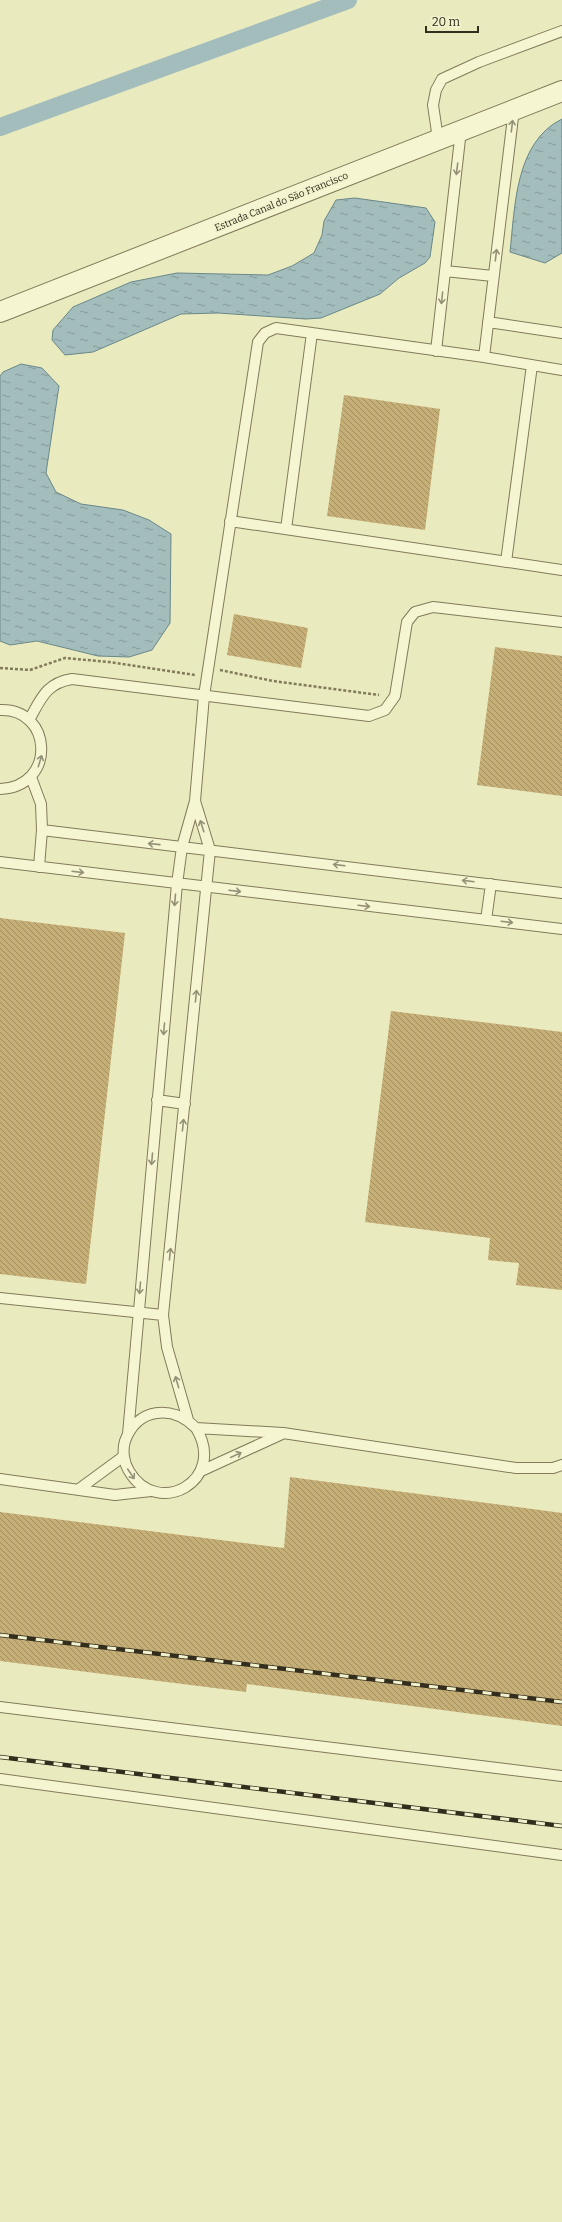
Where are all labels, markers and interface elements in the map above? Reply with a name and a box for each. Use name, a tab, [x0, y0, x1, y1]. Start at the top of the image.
scale bar	[426, 8, 478, 34]
text: 20 m	[432, 15, 461, 29]
one-way arrow	[508, 120, 515, 133]
one-way arrow	[453, 162, 461, 175]
street label: Estrada Canal do São Francisco	[213, 169, 350, 234]
one-way arrow	[492, 249, 500, 262]
one-way arrow	[438, 291, 446, 304]
one-way arrow	[37, 754, 44, 767]
one-way arrow	[198, 819, 205, 832]
one-way arrow	[148, 840, 161, 848]
one-way arrow	[333, 861, 346, 869]
one-way arrow	[71, 868, 84, 876]
one-way arrow	[462, 878, 475, 885]
one-way arrow	[228, 887, 241, 894]
one-way arrow	[172, 893, 179, 906]
one-way arrow	[357, 902, 370, 909]
one-way arrow	[500, 918, 513, 926]
one-way arrow	[193, 989, 200, 1002]
one-way arrow	[160, 1022, 167, 1035]
one-way arrow	[179, 1119, 187, 1132]
one-way arrow	[148, 1152, 156, 1165]
one-way arrow	[166, 1248, 173, 1261]
one-way arrow	[137, 1281, 144, 1294]
one-way arrow	[173, 1376, 180, 1389]
one-way arrow	[230, 1451, 242, 1458]
one-way arrow	[127, 1468, 135, 1479]

